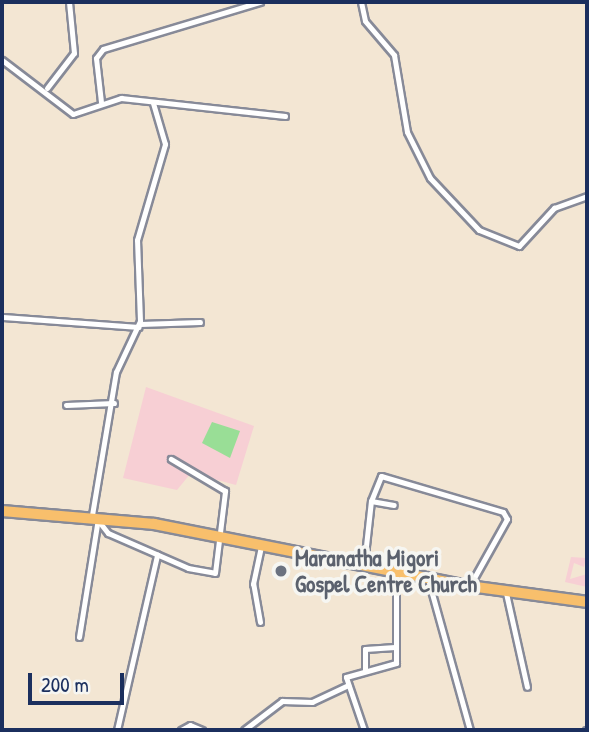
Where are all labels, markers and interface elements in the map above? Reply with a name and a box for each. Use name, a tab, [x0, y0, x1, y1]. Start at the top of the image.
place label: Maranatha Migori Gospel Centre Church	[295, 544, 477, 598]
marker: Maranatha Migori Gospel Centre Church	[273, 563, 289, 579]
scale bar	[32, 658, 128, 702]
text: 200 m	[41, 670, 89, 699]

